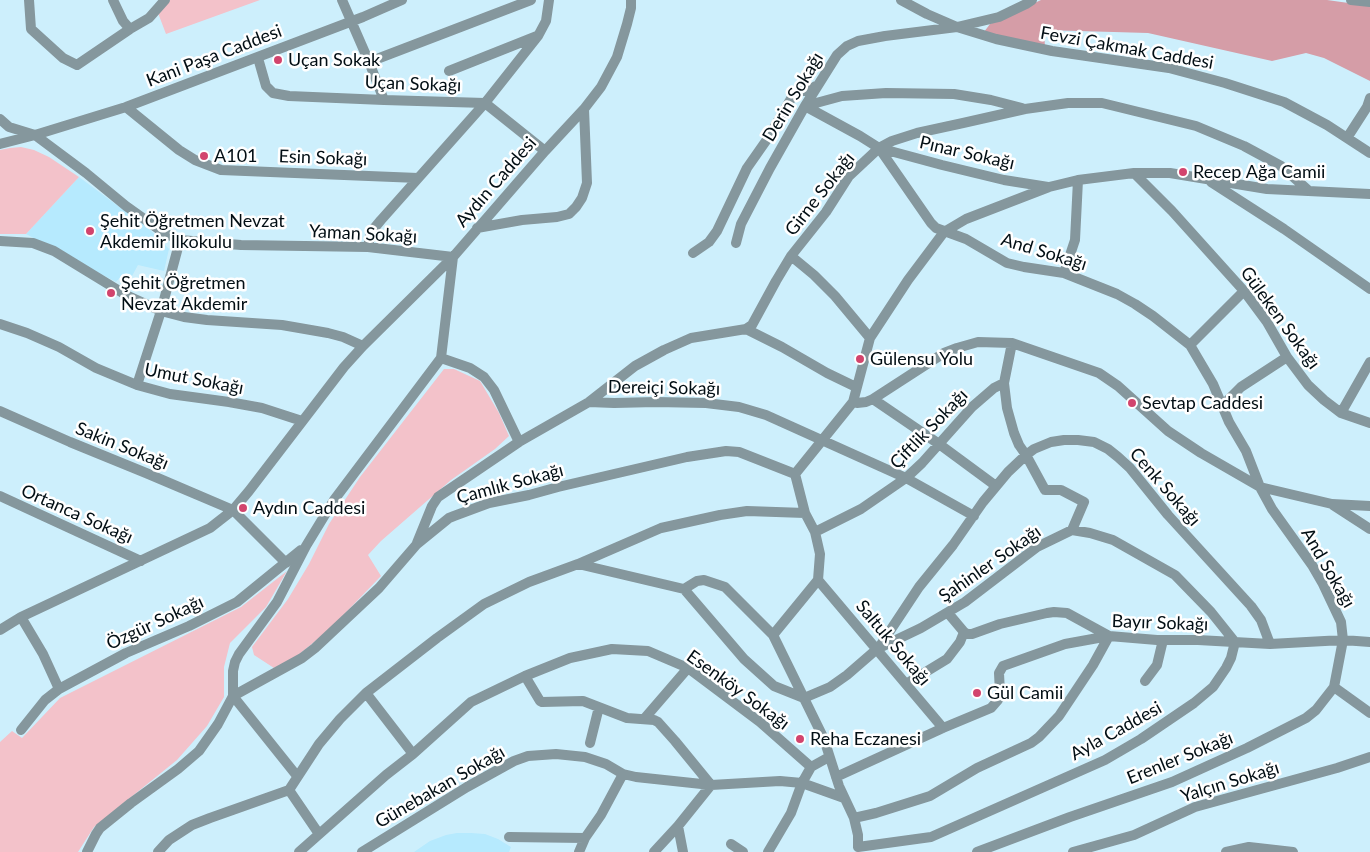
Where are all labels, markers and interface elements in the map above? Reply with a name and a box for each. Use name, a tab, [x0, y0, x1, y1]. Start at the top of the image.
street label: Kani Paşa Caddesi	[143, 20, 285, 92]
street label: Fevzi Çakmak Caddesi	[1039, 22, 1215, 74]
street label: Derin Sokağı	[758, 48, 828, 146]
place label: Uçan Sokak	[288, 49, 380, 71]
marker: Uçan Sokak	[272, 54, 284, 66]
street label: Uçan Sokağı	[364, 72, 462, 96]
street label: Pınar Sokağı	[917, 132, 1017, 174]
street label: Aydın Caddesi	[451, 133, 541, 231]
place label: A101	[214, 145, 258, 167]
street label: Esin Sokağı	[278, 146, 368, 170]
street label: Girne Sokağı	[781, 148, 859, 240]
marker: A101	[198, 150, 210, 162]
place label: Recep Ağa Camii	[1193, 161, 1325, 183]
marker: Recep Ağa Camii	[1177, 166, 1189, 178]
place label: Şehit Öğretmen Nevzat Akdemir İlkokulu	[100, 210, 285, 252]
street label: Yaman Sokağı	[308, 220, 418, 248]
marker: Şehit Öğretmen Nevzat Akdemir İlkokulu	[84, 225, 96, 237]
street label: And Sokağı	[998, 229, 1090, 275]
street label: Güleken Sokağı	[1236, 263, 1324, 373]
place label: Şehit Öğretmen Nevzat Akdemir	[121, 272, 247, 314]
marker: Şehit Öğretmen Nevzat Akdemir	[105, 287, 117, 299]
place label: Gülensu Yolu	[870, 348, 973, 370]
marker: Gülensu Yolu	[854, 353, 866, 365]
street label: Umut Sokağı	[143, 359, 245, 399]
street label: Dereiçi Sokağı	[608, 376, 720, 400]
street label: Çiftlik Sokağı	[886, 385, 972, 473]
place label: Sevtap Caddesi	[1142, 392, 1263, 414]
marker: Sevtap Caddesi	[1126, 397, 1138, 409]
street label: Sakin Sokağı	[72, 418, 172, 474]
street label: Cenk Sokağı	[1125, 443, 1205, 531]
street label: Çamlık Sokağı	[454, 459, 566, 509]
street label: Ortanca Sokağı	[18, 480, 136, 548]
place label: Aydın Caddesi	[253, 497, 365, 519]
marker: Aydın Caddesi	[237, 502, 249, 514]
street label: Şahinler Sokağı	[935, 521, 1045, 607]
street label: And Sokağı	[1297, 524, 1359, 612]
street label: Özgür Sokağı	[103, 591, 207, 655]
street label: Saltuk Sokağı	[851, 596, 935, 690]
street label: Bayır Sokağı	[1111, 611, 1209, 635]
street label: Esenköy Sokağı	[682, 645, 794, 735]
place label: Gül Camii	[987, 682, 1063, 704]
marker: Gül Camii	[971, 687, 983, 699]
street label: Ayla Caddesi	[1066, 697, 1166, 765]
street label: Erenler Sokağı	[1124, 727, 1236, 789]
place label: Reha Eczanesi	[810, 728, 921, 750]
marker: Reha Eczanesi	[794, 733, 806, 745]
street label: Günebakan Sokağı	[371, 741, 509, 833]
street label: Yalçın Sokağı	[1178, 757, 1282, 807]

